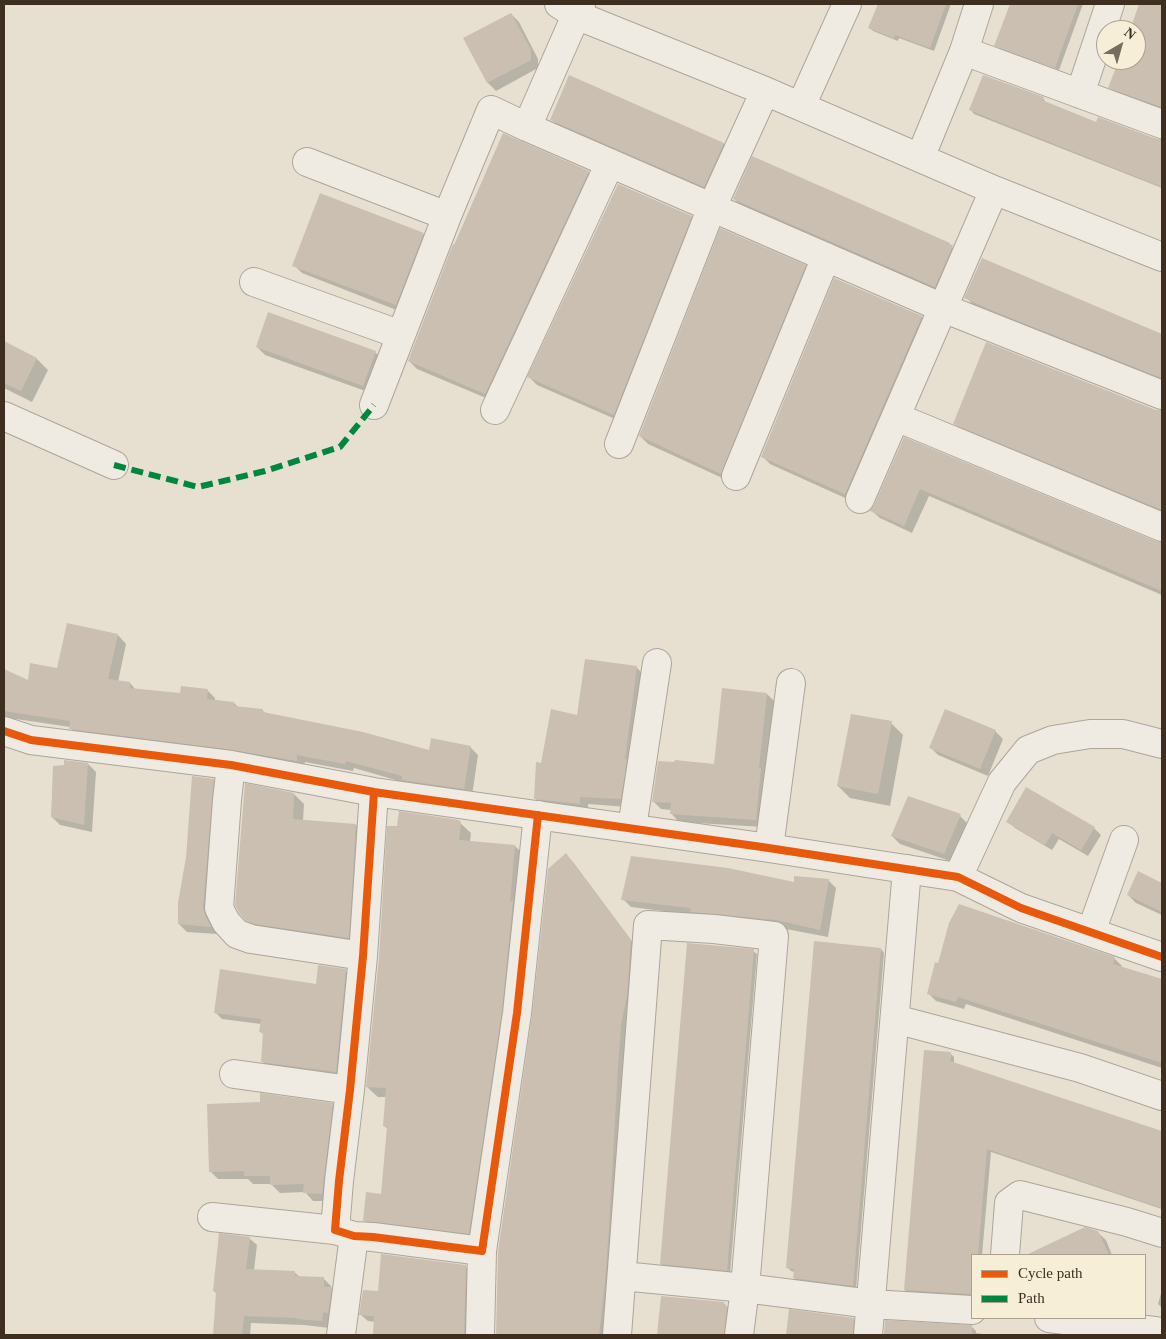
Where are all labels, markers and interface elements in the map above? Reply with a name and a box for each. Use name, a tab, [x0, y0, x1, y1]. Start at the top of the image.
north arrow	[1096, 20, 1146, 70]
text: N	[1121, 25, 1139, 43]
legend	[971, 1254, 1146, 1319]
text: Cycle path	[1018, 1265, 1083, 1281]
text: Path	[1018, 1290, 1045, 1306]

